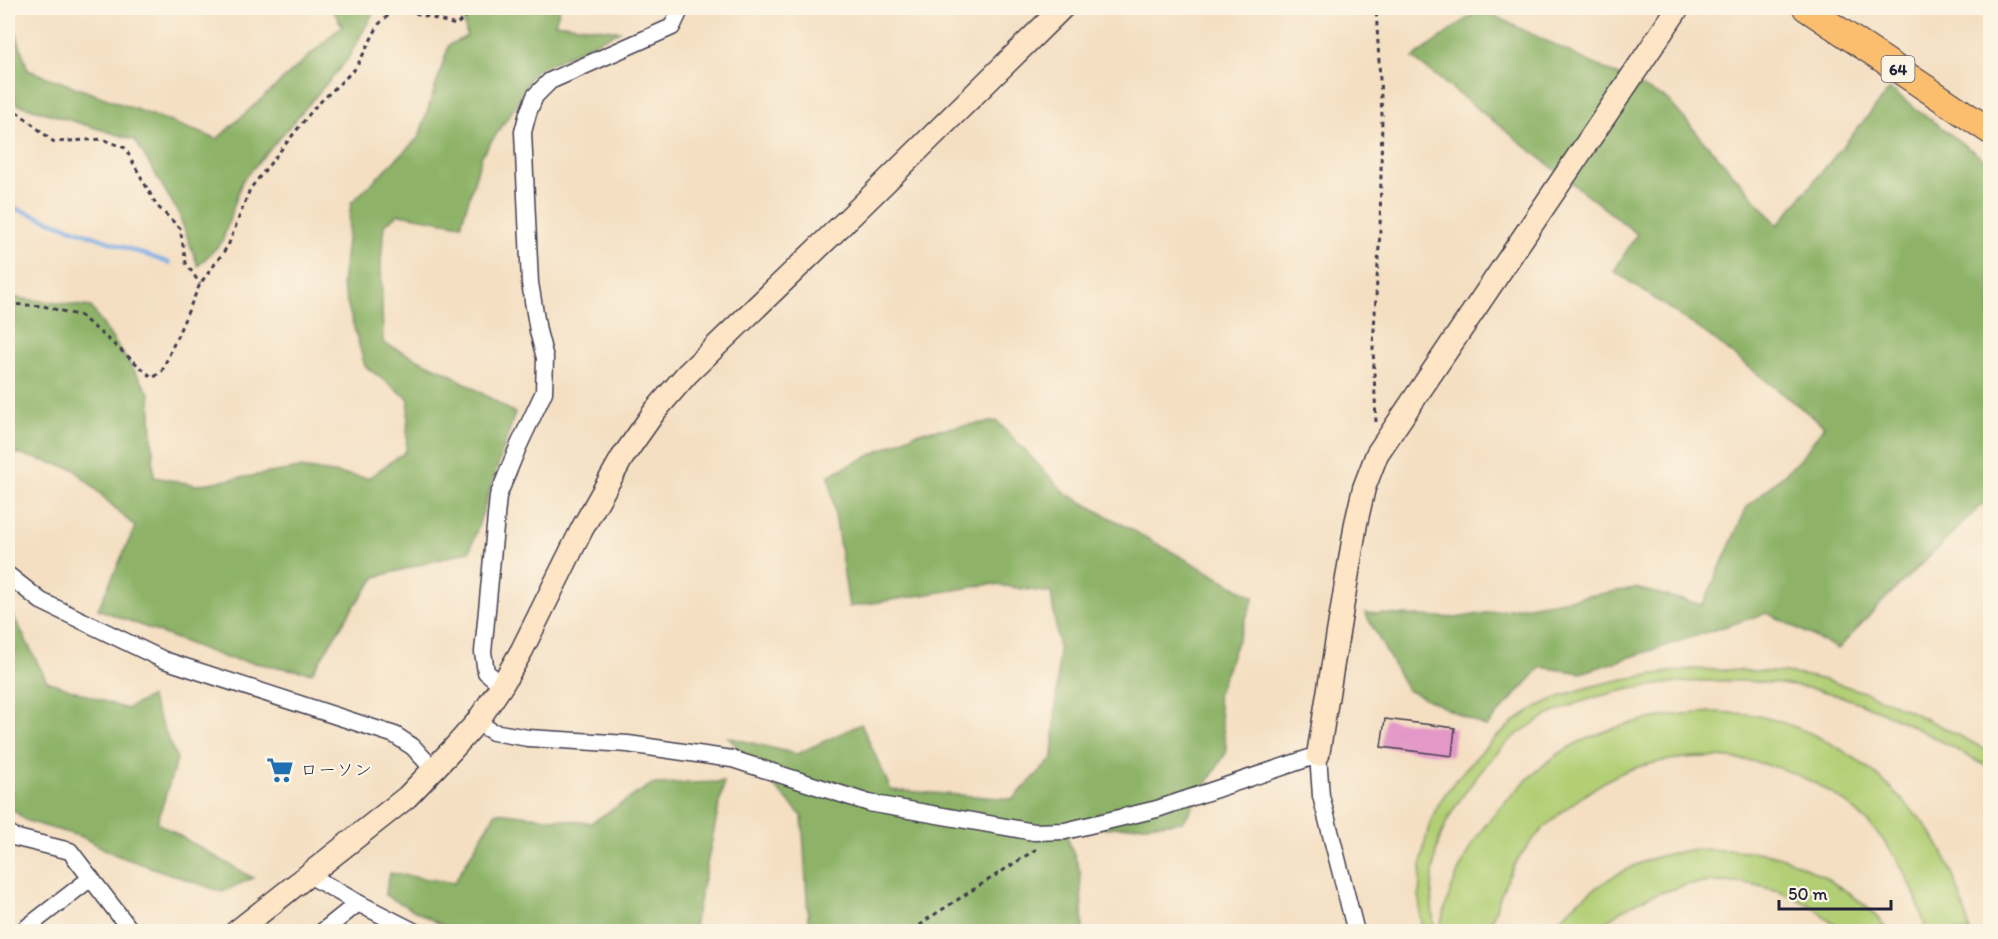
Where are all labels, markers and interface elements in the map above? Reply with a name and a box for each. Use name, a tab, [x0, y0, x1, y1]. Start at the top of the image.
road number: 64	[1882, 56, 1914, 82]
supermarket icon: ローソン	[265, 755, 295, 785]
place label: ローソン	[300, 759, 372, 781]
scale bar	[1779, 873, 1892, 911]
text: 50 m	[1788, 883, 1828, 905]

